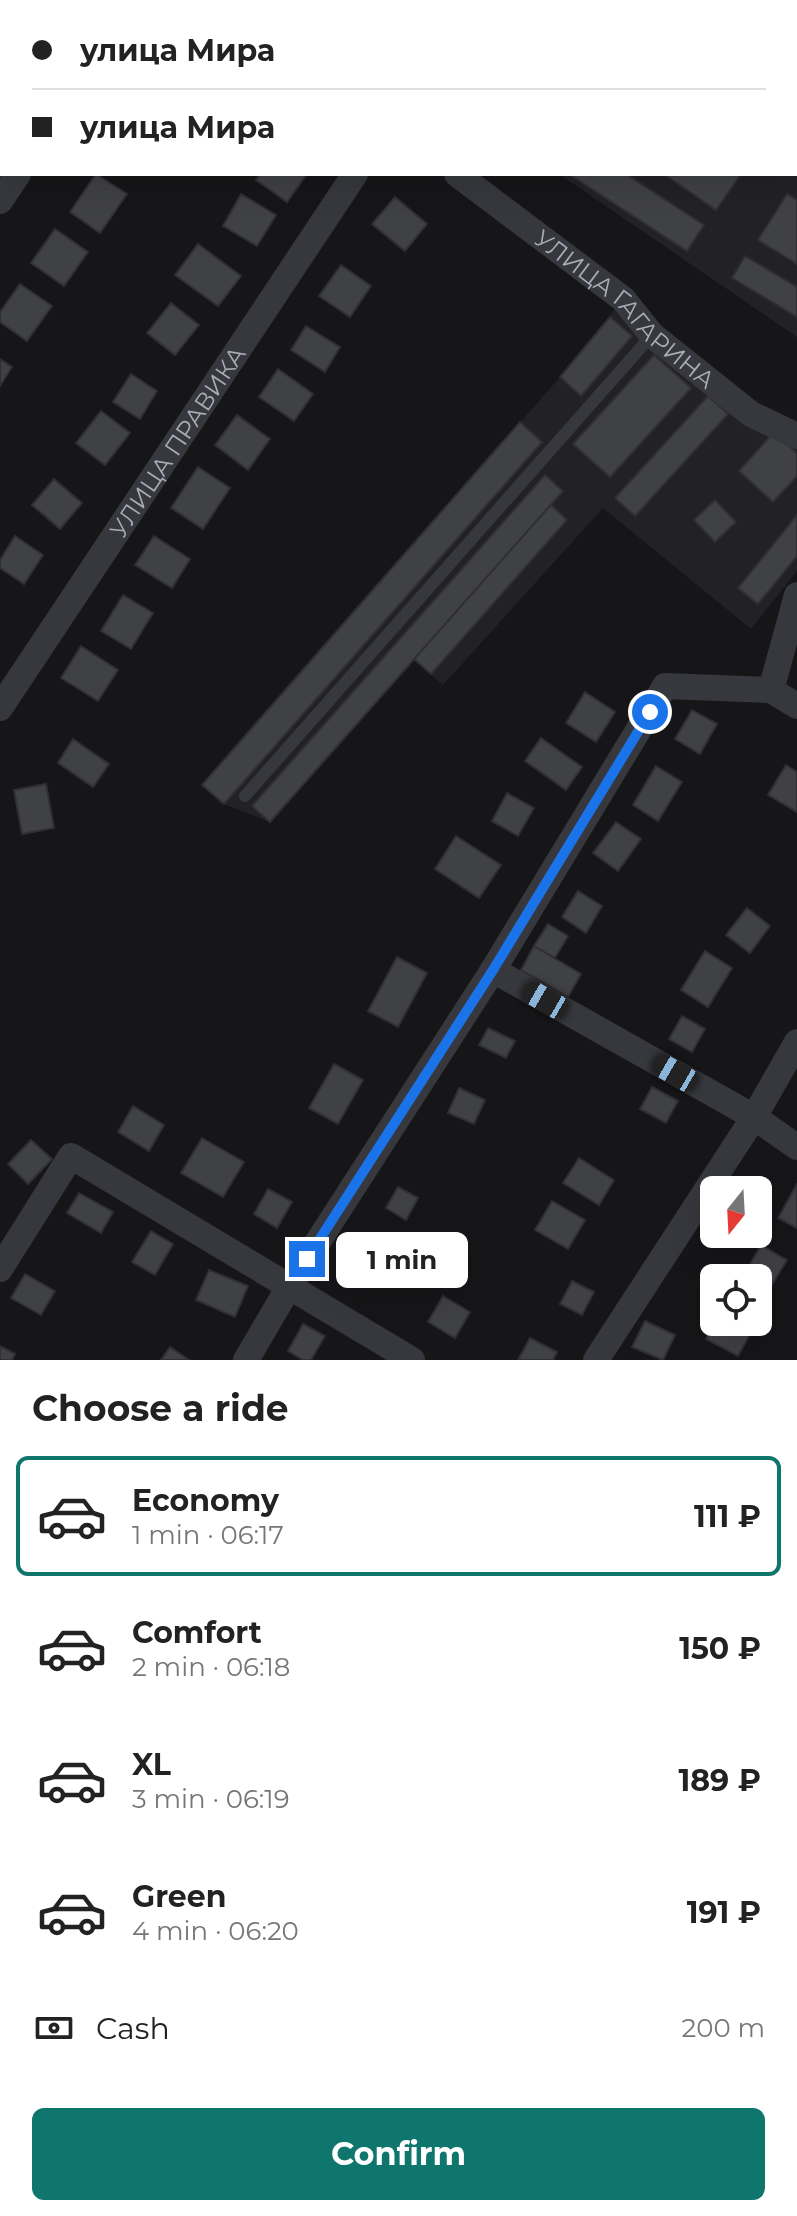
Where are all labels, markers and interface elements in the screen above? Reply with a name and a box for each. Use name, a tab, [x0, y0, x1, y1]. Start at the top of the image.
text: улица Мира	[80, 32, 275, 69]
text: улица Мира	[80, 109, 275, 146]
street label: УЛИЦА ГАГАРИНА	[529, 223, 721, 394]
street label: УЛИЦА ПРАВИКА	[103, 340, 251, 543]
route start	[632, 694, 668, 730]
car	[518, 978, 572, 1022]
car	[648, 1051, 702, 1095]
north arrow	[700, 1176, 772, 1248]
map controls	[700, 1176, 772, 1336]
callout: 1 min	[335, 1231, 467, 1287]
route end	[289, 1241, 325, 1277]
text: 1 min	[367, 1244, 437, 1276]
button: locate	[700, 1264, 772, 1336]
text: Choose a ride	[32, 1386, 289, 1430]
icon: car	[36, 1480, 108, 1552]
text: Economy	[132, 1482, 279, 1519]
text: 111 ₽	[694, 1498, 761, 1535]
text: 1 min · 06:17	[132, 1519, 284, 1551]
icon: car	[36, 1612, 108, 1684]
text: Comfort	[132, 1614, 262, 1651]
text: 150 ₽	[679, 1630, 761, 1667]
text: 2 min · 06:18	[132, 1651, 290, 1683]
icon: car	[36, 1744, 108, 1816]
text: XL	[132, 1746, 171, 1783]
text: 189 ₽	[679, 1762, 761, 1799]
text: 3 min · 06:19	[132, 1783, 290, 1815]
icon: car	[36, 1876, 108, 1948]
text: Green	[132, 1878, 226, 1915]
text: 191 ₽	[687, 1894, 761, 1931]
text: 4 min · 06:20	[132, 1915, 299, 1947]
icon: cash	[32, 2006, 76, 2050]
text: Cash	[96, 2010, 170, 2047]
text: 200 m	[681, 2012, 765, 2044]
button: Confirm	[32, 2108, 765, 2200]

